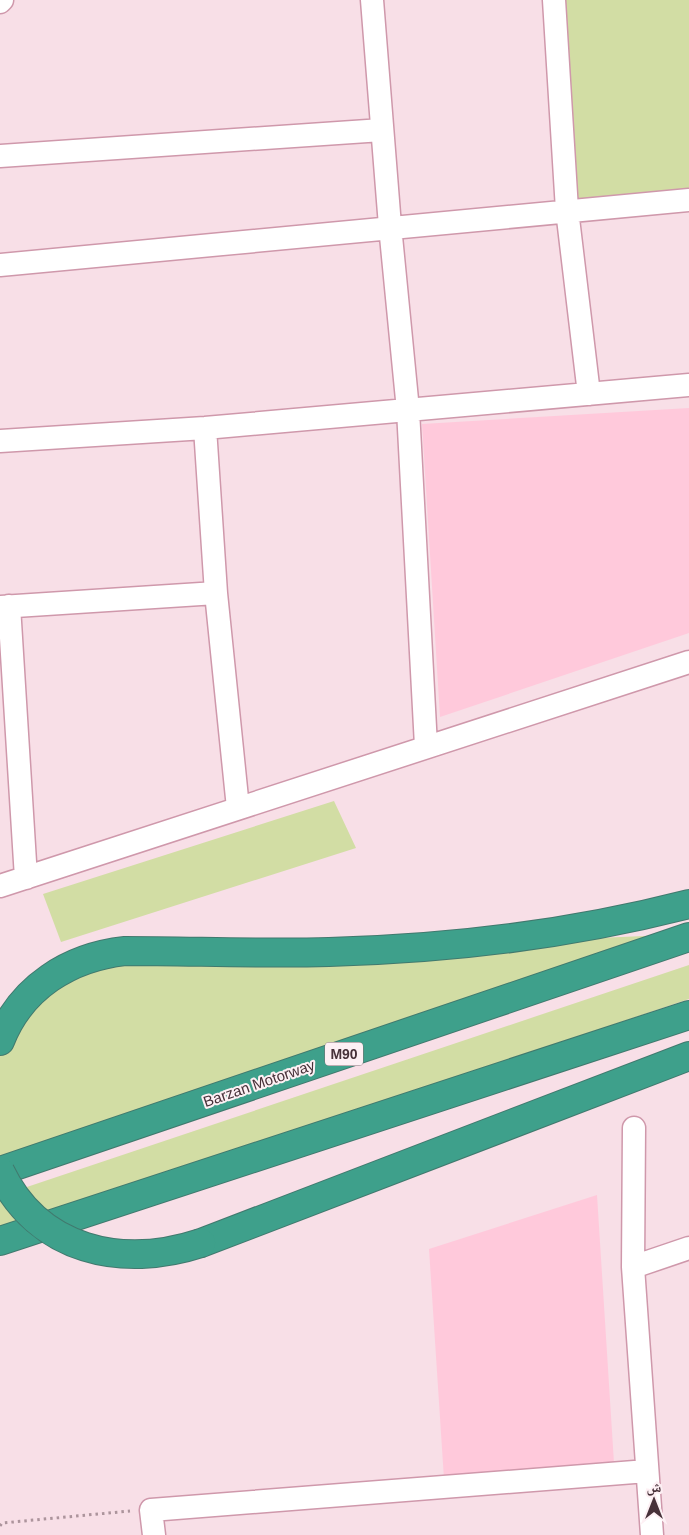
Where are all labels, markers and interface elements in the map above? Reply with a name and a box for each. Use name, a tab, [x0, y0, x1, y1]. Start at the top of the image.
road number: M90	[325, 1042, 363, 1066]
street label: Barzan Motorway	[201, 1056, 317, 1110]
north arrow	[629, 1475, 679, 1525]
text: ش	[647, 1479, 662, 1496]

